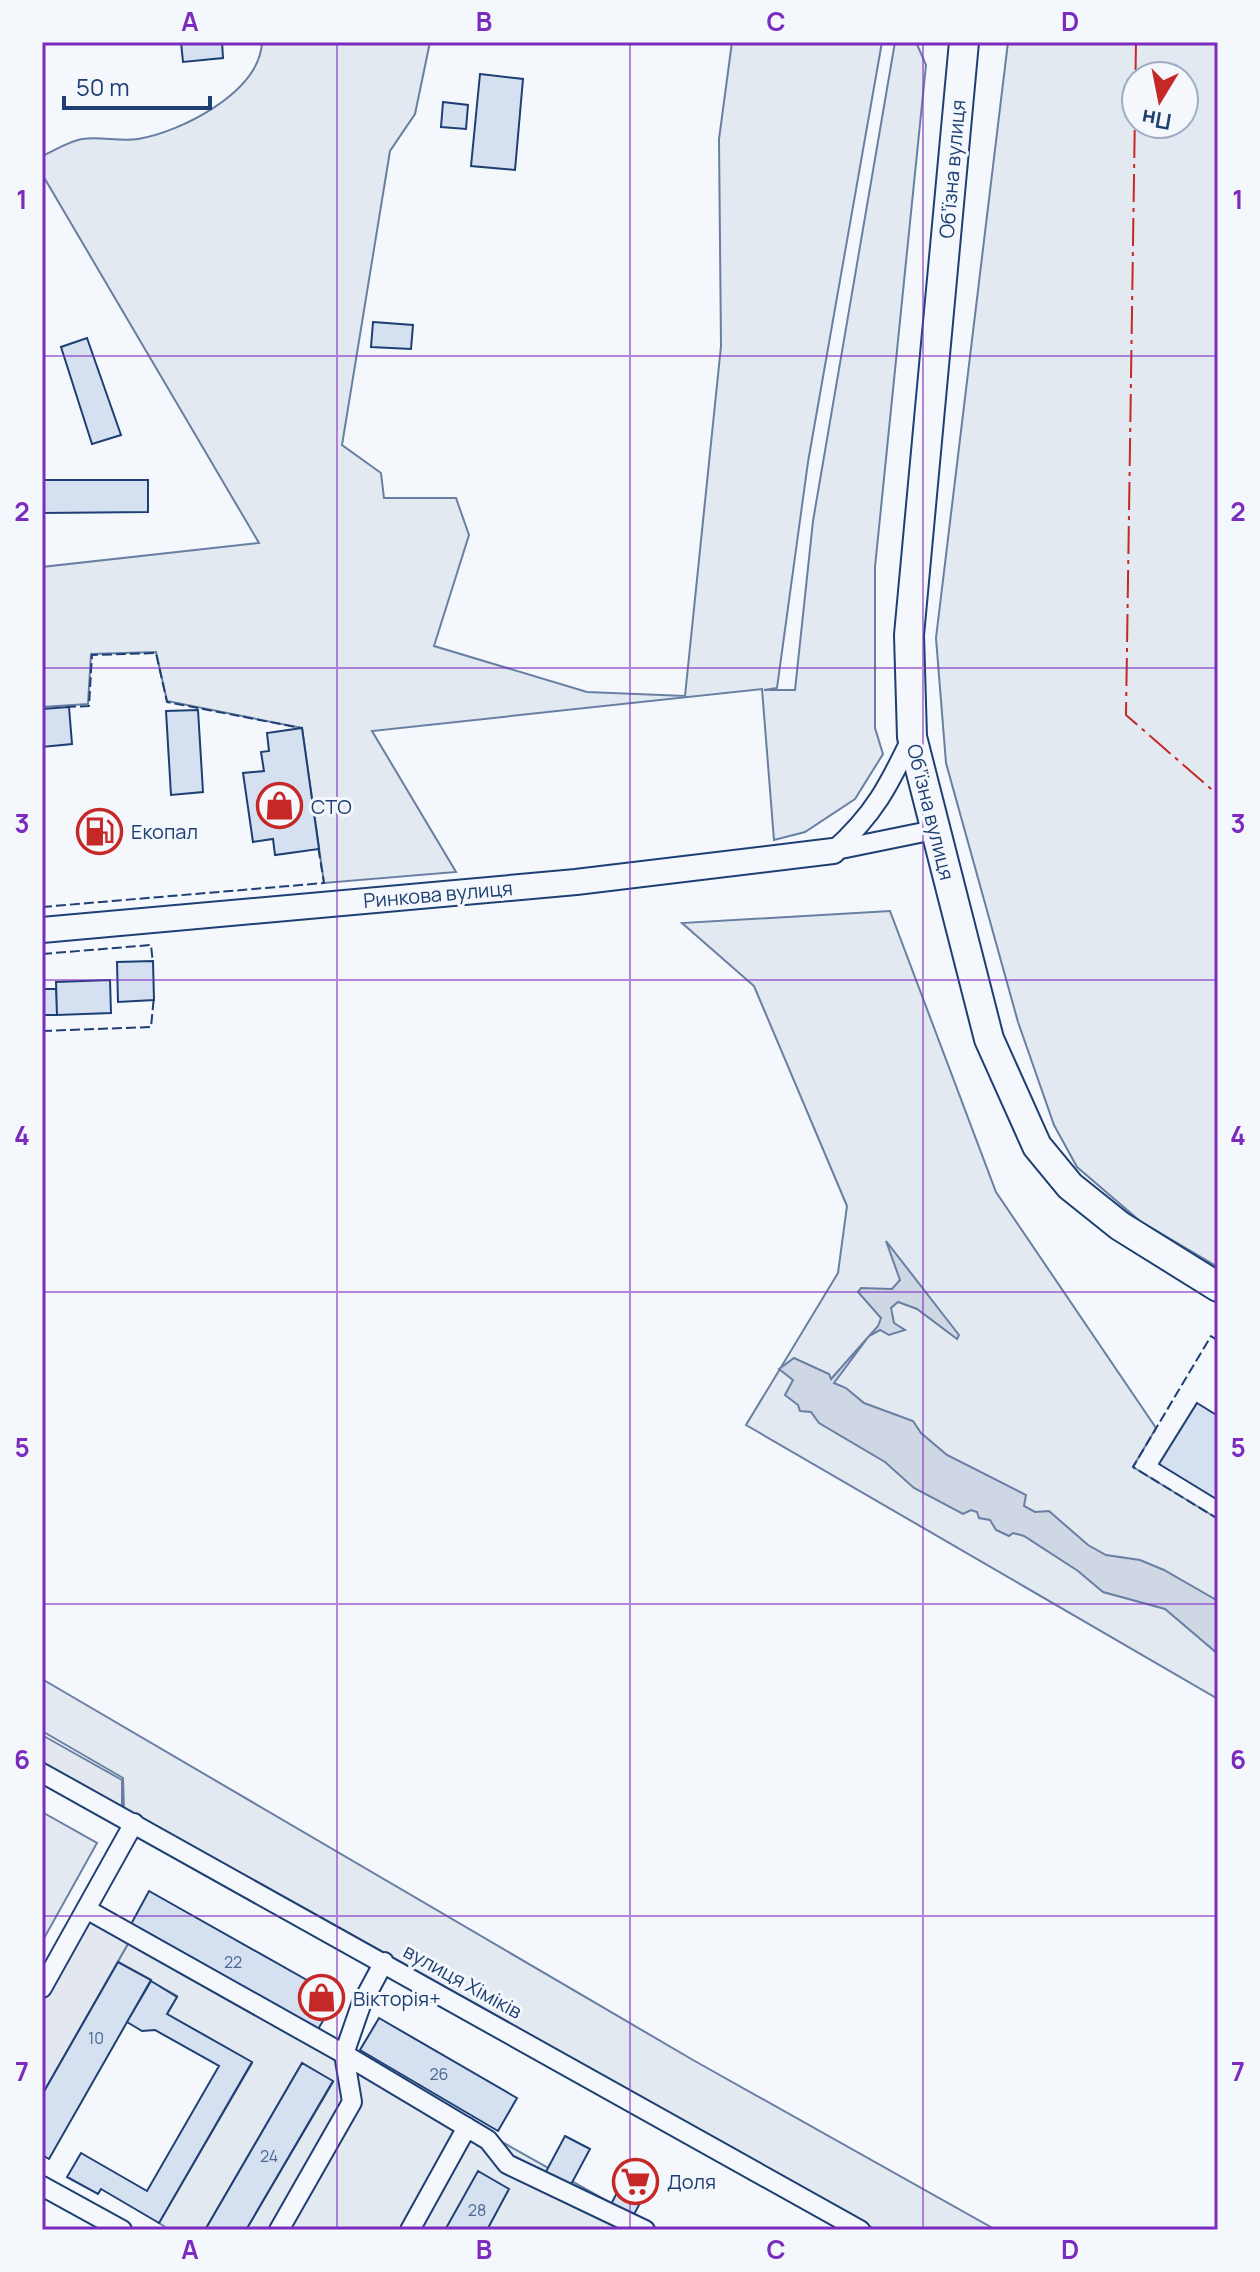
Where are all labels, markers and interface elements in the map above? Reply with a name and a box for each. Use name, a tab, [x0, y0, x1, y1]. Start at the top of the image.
text: A	[181, 3, 199, 39]
text: B	[476, 3, 492, 39]
text: C	[766, 3, 786, 39]
text: D	[1061, 3, 1079, 39]
scale bar	[64, 60, 210, 110]
north arrow	[1120, 60, 1200, 140]
text: 50 m	[76, 70, 130, 103]
street label: Обʼїзна вулиця	[932, 98, 972, 240]
text: Пн	[1139, 102, 1174, 137]
text: 1	[16, 181, 28, 217]
text: 1	[1232, 181, 1244, 217]
text: 2	[14, 493, 30, 529]
text: 2	[1230, 493, 1246, 529]
street label: Обʼїзна вулиця	[901, 741, 961, 883]
shop icon: СТО	[256, 782, 304, 830]
place label: СТО	[311, 793, 352, 820]
text: 3	[14, 805, 30, 841]
text: 3	[1230, 805, 1246, 841]
fuel station icon: Екопал	[76, 807, 124, 855]
place label: Екопал	[131, 818, 198, 845]
street label: Ринкова вулиця	[362, 874, 514, 914]
text: 4	[14, 1117, 30, 1153]
text: 4	[1230, 1117, 1246, 1153]
text: 5	[14, 1429, 30, 1465]
text: 5	[1230, 1429, 1246, 1465]
text: 6	[14, 1741, 30, 1777]
text: 6	[1230, 1741, 1246, 1777]
street label: вулиця Хіміків	[399, 1937, 527, 2025]
house number: 22	[224, 1951, 242, 1973]
shop icon: Вікторія+	[298, 1974, 346, 2022]
place label: Вікторія+	[353, 1985, 441, 2012]
house number: 10	[88, 2027, 104, 2049]
text: 7	[15, 2053, 29, 2089]
text: 7	[1231, 2053, 1245, 2089]
house number: 26	[429, 2063, 449, 2085]
house number: 24	[260, 2145, 278, 2167]
supermarket icon: Доля	[612, 2157, 660, 2205]
place label: Доля	[667, 2168, 716, 2195]
house number: 28	[468, 2199, 486, 2221]
text: A	[181, 2231, 199, 2267]
text: B	[476, 2231, 492, 2267]
text: C	[766, 2231, 786, 2267]
text: D	[1061, 2231, 1079, 2267]

